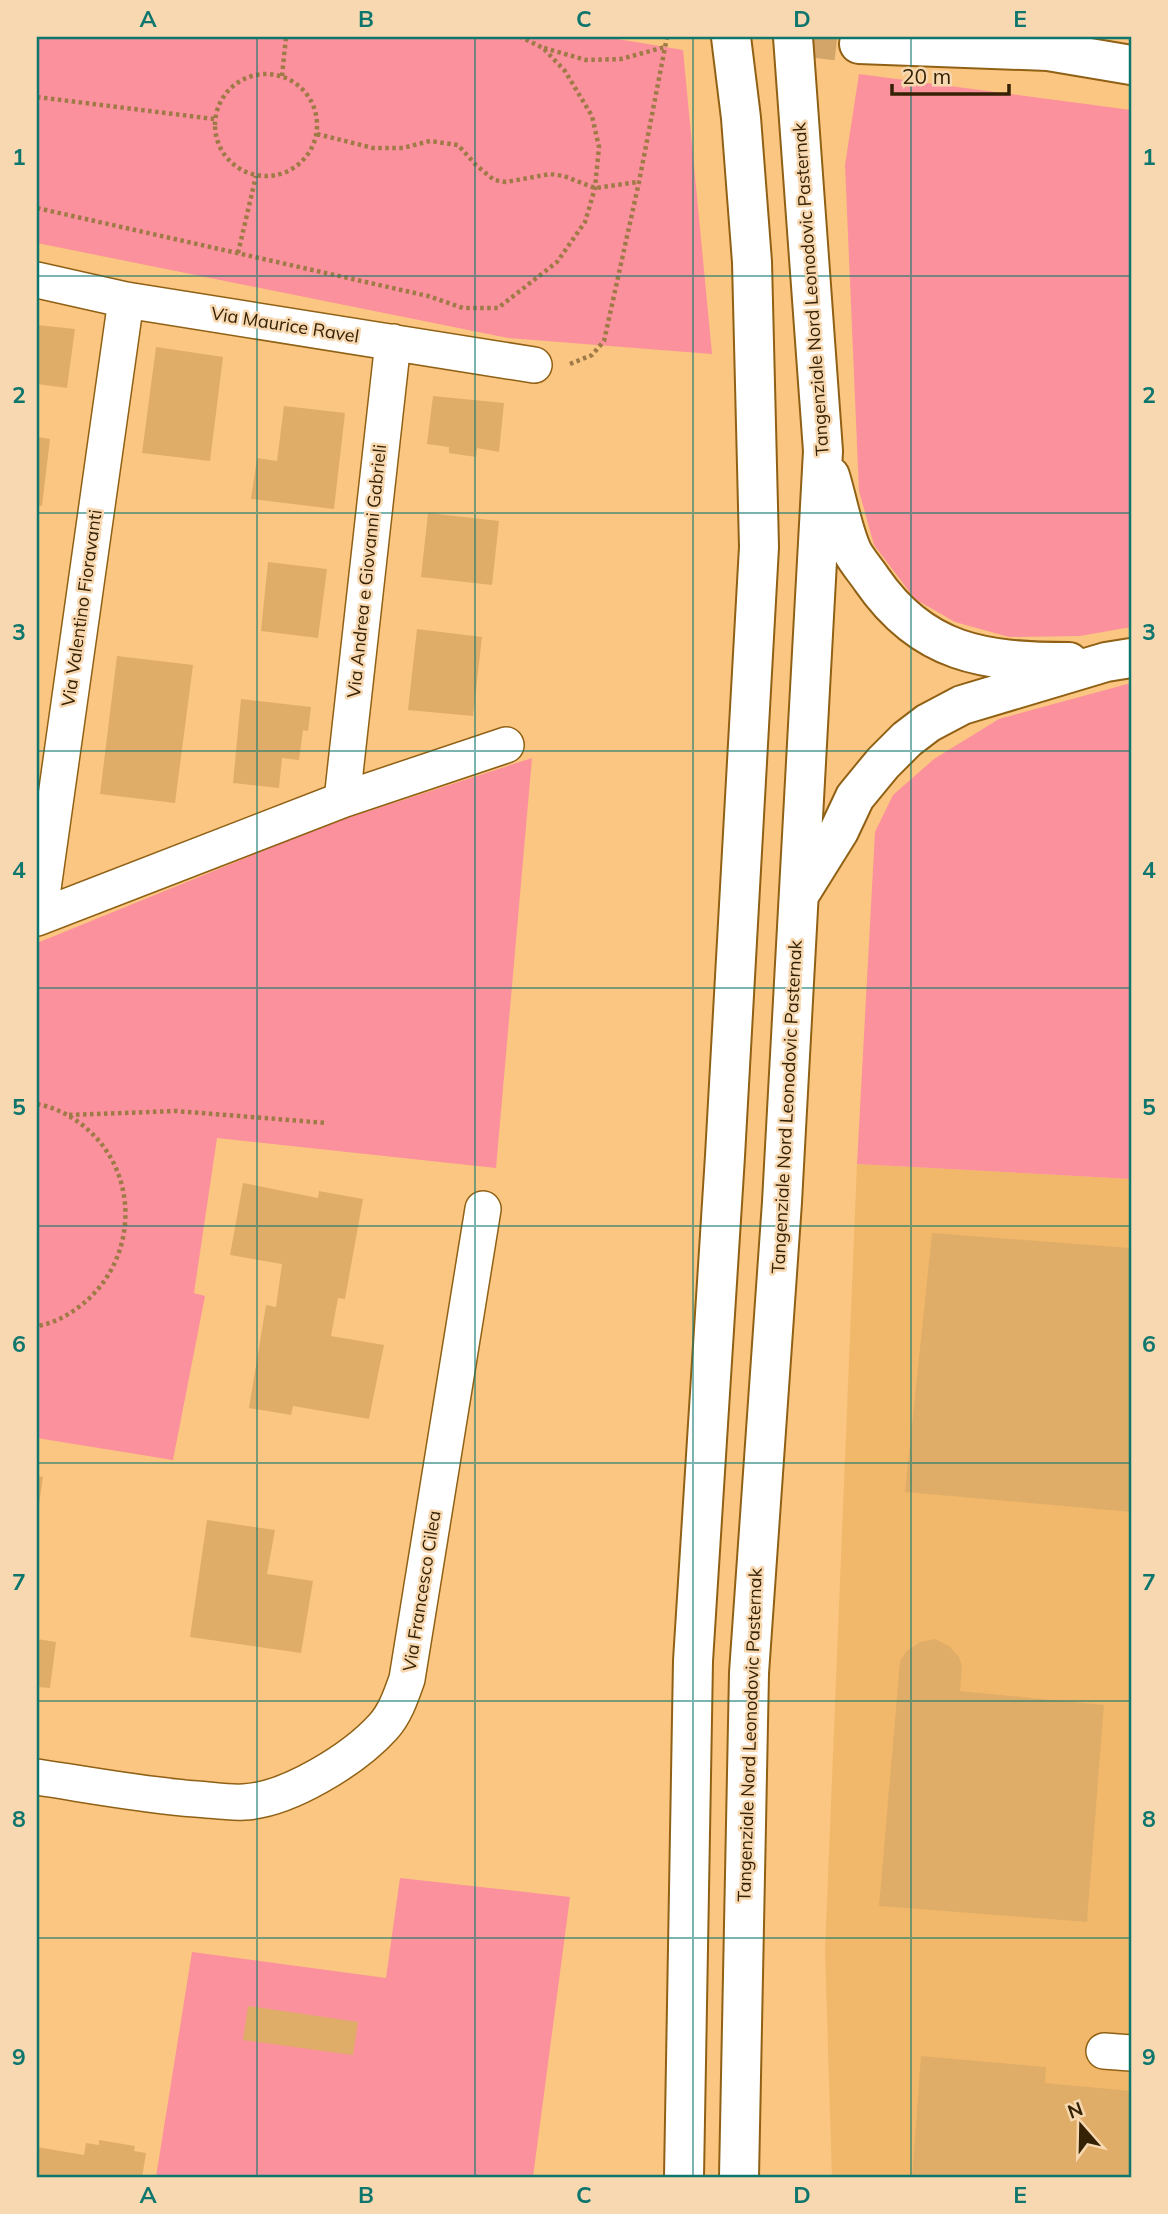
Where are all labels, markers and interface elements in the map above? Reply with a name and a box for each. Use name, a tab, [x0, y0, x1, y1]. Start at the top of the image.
text: A	[139, 4, 157, 33]
text: B	[358, 4, 374, 33]
text: C	[576, 4, 592, 33]
text: D	[793, 4, 811, 33]
text: E	[1013, 4, 1027, 33]
scale bar	[892, 52, 1009, 96]
text: 20 m	[902, 63, 951, 89]
street label: Tangenziale Nord Leonodovic Pasternak	[787, 121, 834, 456]
text: 1	[12, 142, 26, 171]
text: 1	[1142, 142, 1156, 171]
street label: Via Maurice Ravel	[209, 301, 361, 348]
text: 2	[12, 380, 26, 409]
text: 2	[1142, 380, 1156, 409]
street label: Via Andrea e Giovanni Gabrieli	[342, 443, 391, 699]
street label: Via Valentino Fioravanti	[56, 508, 107, 708]
text: 3	[12, 617, 26, 646]
text: 3	[1142, 617, 1156, 646]
text: 4	[12, 855, 26, 884]
text: 4	[1142, 855, 1156, 884]
street label: Tangenziale Nord Leonodovic Pasternak	[766, 939, 807, 1274]
text: 5	[12, 1092, 26, 1121]
text: 5	[1142, 1092, 1156, 1121]
text: 6	[12, 1329, 26, 1358]
text: 6	[1142, 1329, 1156, 1358]
street label: Via Francesco Cilea	[397, 1509, 446, 1673]
text: 7	[12, 1567, 26, 1596]
street label: Tangenziale Nord Leonodovic Pasternak	[732, 1567, 767, 1902]
text: 7	[1142, 1567, 1156, 1596]
text: 8	[12, 1804, 26, 1833]
text: 8	[1142, 1804, 1156, 1833]
text: 9	[12, 2042, 26, 2071]
text: 9	[1142, 2042, 1156, 2071]
north arrow	[1046, 2092, 1116, 2162]
text: N	[1064, 2096, 1086, 2124]
text: A	[139, 2180, 157, 2209]
text: B	[358, 2180, 374, 2209]
text: C	[576, 2180, 592, 2209]
text: D	[793, 2180, 811, 2209]
text: E	[1013, 2180, 1027, 2209]

